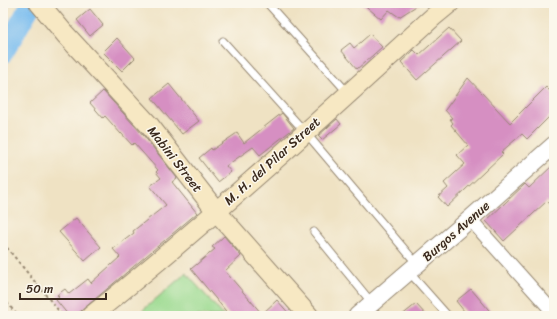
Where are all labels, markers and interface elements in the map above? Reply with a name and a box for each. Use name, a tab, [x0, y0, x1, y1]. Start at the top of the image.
street label: M. H. del Pilar Street	[218, 111, 326, 211]
street label: Mabini Street	[141, 121, 209, 198]
street label: Burgos Avenue	[417, 195, 495, 267]
scale bar	[20, 275, 106, 301]
text: 50 m	[26, 278, 53, 300]

